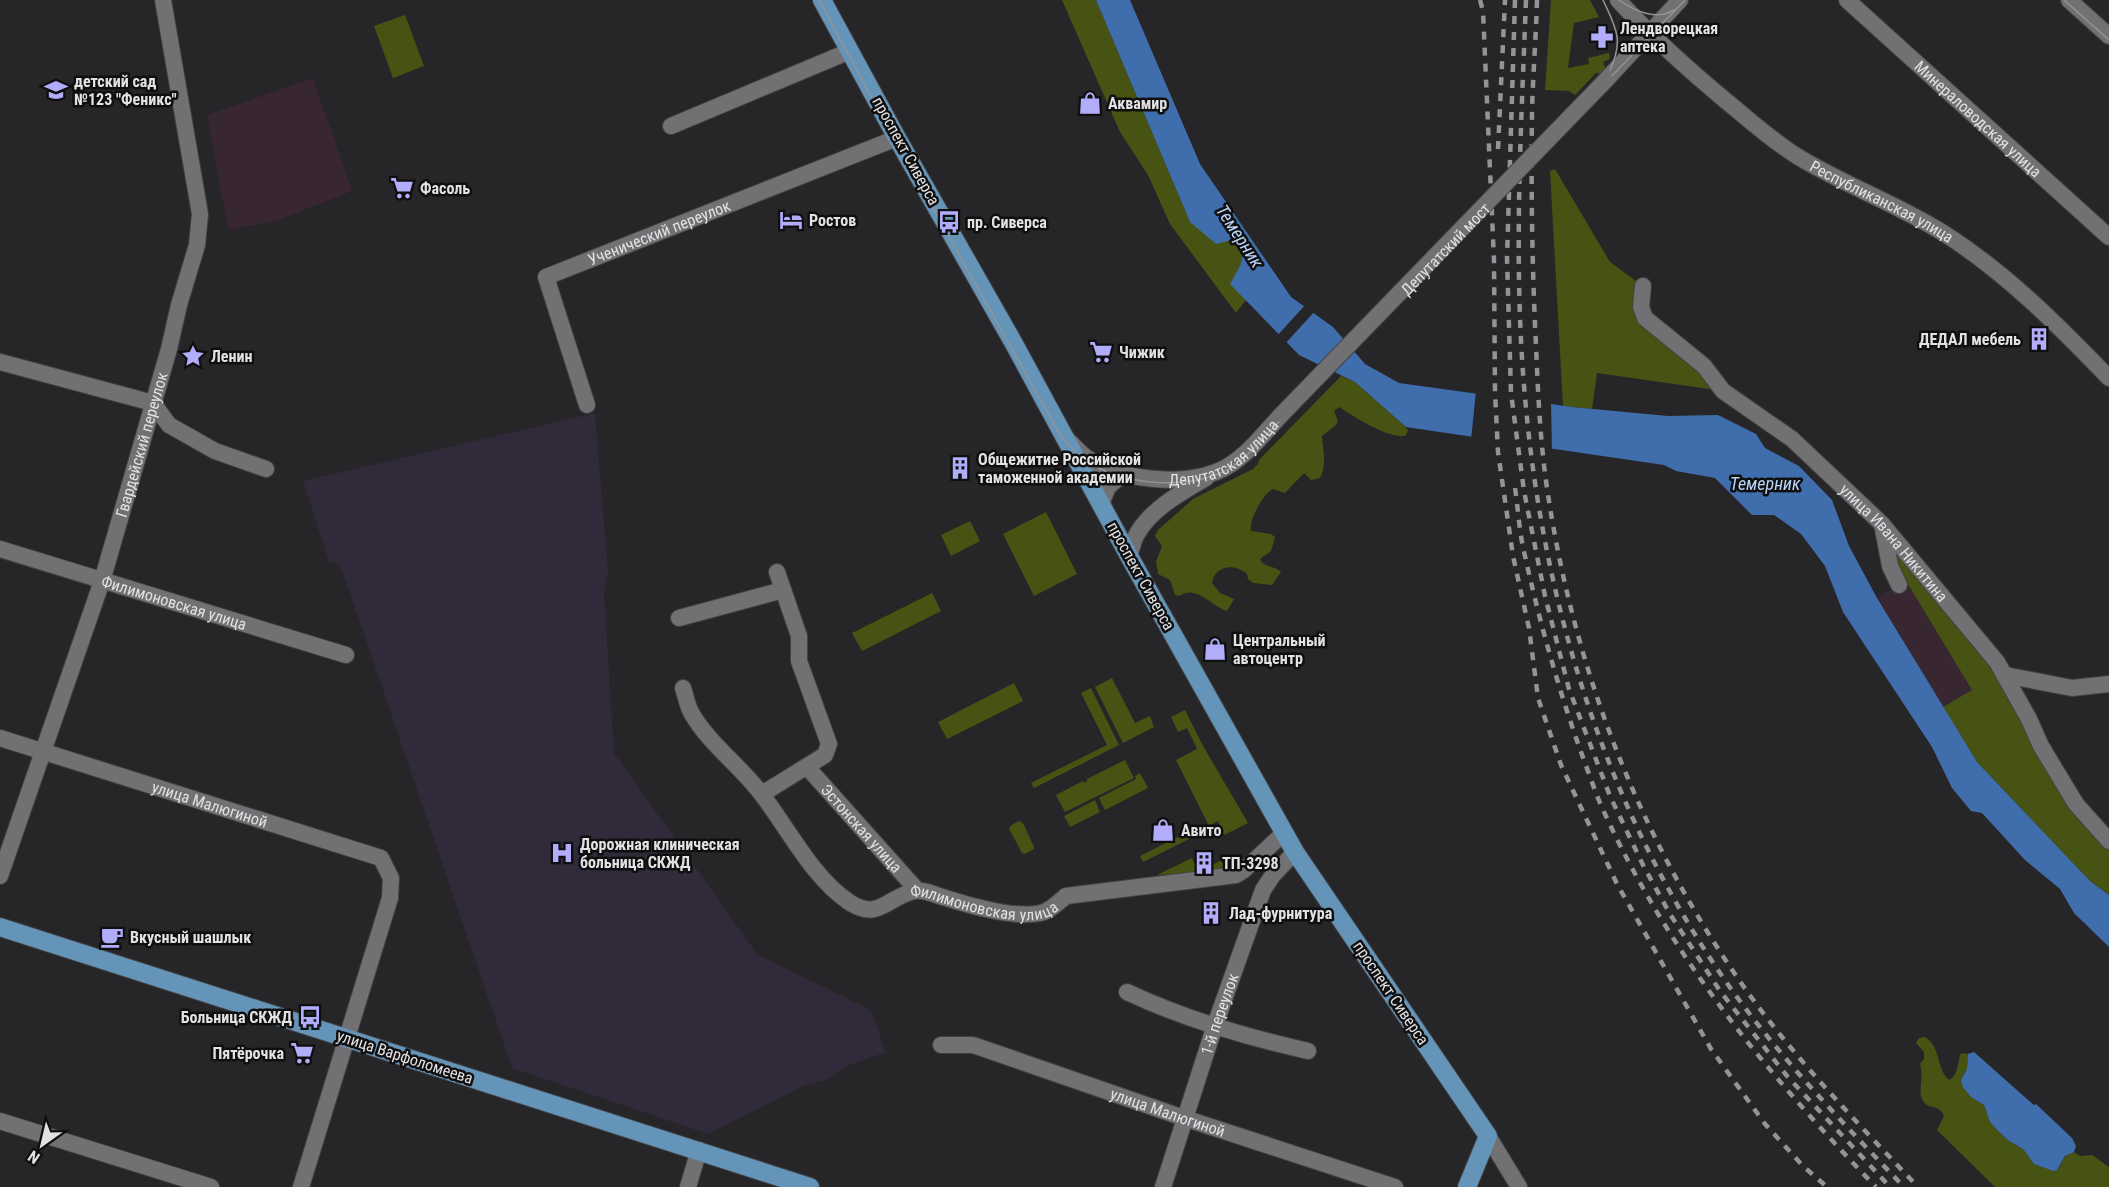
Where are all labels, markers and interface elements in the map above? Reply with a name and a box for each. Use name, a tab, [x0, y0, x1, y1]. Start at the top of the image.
place label: Лендворецкая аптека	[1620, 19, 1718, 56]
pharmacy icon: Лендворецкая аптека	[1589, 24, 1615, 50]
street label: Минераловодская улица	[1911, 56, 2046, 181]
place label: детский сад №123 "Феникс"	[74, 72, 177, 109]
school or university icon: детский сад №123 "Феникс"	[43, 77, 69, 103]
shop icon: Аквамир	[1077, 90, 1103, 116]
street label: проспект Сиверса	[868, 93, 944, 209]
place label: Аквамир	[1108, 94, 1167, 113]
street label: Республиканская улица	[1807, 156, 1957, 246]
supermarket icon: Фасоль	[389, 175, 415, 201]
place label: Фасоль	[420, 179, 470, 198]
street label: Ученический переулок	[585, 195, 733, 269]
street label: Депутатский мост	[1397, 199, 1494, 299]
water label: Темерник	[1212, 201, 1268, 272]
hotel icon: Ростов	[778, 207, 804, 233]
bus stop icon: пр. Сиверса	[936, 209, 962, 235]
place label: Ростов	[809, 211, 856, 230]
place label: пр. Сиверса	[967, 213, 1047, 232]
building icon: ДЕДАЛ мебель	[2026, 326, 2052, 352]
place label: ДЕДАЛ мебель	[1919, 330, 2021, 349]
supermarket icon: Чижик	[1088, 339, 1114, 365]
place icon: Ленин	[180, 343, 206, 369]
place label: Чижик	[1119, 343, 1165, 362]
place label: Ленин	[211, 347, 252, 366]
street label: Гвардейский переулок	[111, 370, 171, 520]
street label: Депутатская улица	[1168, 415, 1282, 489]
place label: Общежитие Российской таможенной академии	[978, 450, 1141, 487]
building icon: Общежитие Российской таможенной академии	[947, 455, 973, 481]
water label: Темерник	[1730, 473, 1801, 494]
street label: улица Ивана Никитина	[1836, 480, 1952, 605]
street label: проспект Сиверса	[1103, 518, 1179, 634]
street label: Филимоновская улица	[99, 571, 249, 633]
place label: Центральный автоцентр	[1233, 631, 1326, 668]
shop icon: Центральный автоцентр	[1202, 636, 1228, 662]
street label: улица Малюгиной	[150, 777, 270, 831]
street label: Эстонская улица	[817, 780, 906, 876]
shop icon: Авито	[1150, 817, 1176, 843]
place label: Авито	[1181, 821, 1222, 840]
place label: Дорожная клиническая больница СКЖД	[580, 835, 740, 872]
hospital icon: Дорожная клиническая больница СКЖД	[549, 840, 575, 866]
building icon: ТП-3298	[1191, 850, 1217, 876]
place label: ТП-3298	[1222, 854, 1279, 873]
street label: Филимоновская улица	[909, 881, 1062, 924]
building icon: Лад-фурнитура	[1198, 900, 1224, 926]
place label: Лад-фурнитура	[1229, 904, 1333, 923]
cafe icon: Вкусный шашлык	[99, 924, 125, 950]
place label: Вкусный шашлык	[130, 928, 251, 947]
street label: проспект Сиверса	[1349, 938, 1433, 1048]
street label: 1-й переулок	[1197, 970, 1242, 1057]
bus stop icon: Больница СКЖД	[297, 1004, 323, 1030]
place label: Больница СКЖД	[181, 1008, 293, 1027]
street label: улица Варфоломеева	[335, 1026, 475, 1088]
supermarket icon: Пятёрочка	[289, 1040, 315, 1066]
place label: Пятёрочка	[213, 1044, 284, 1063]
street label: улица Малюгиной	[1108, 1084, 1228, 1140]
north arrow	[12, 1115, 72, 1175]
text: N	[25, 1146, 43, 1168]

